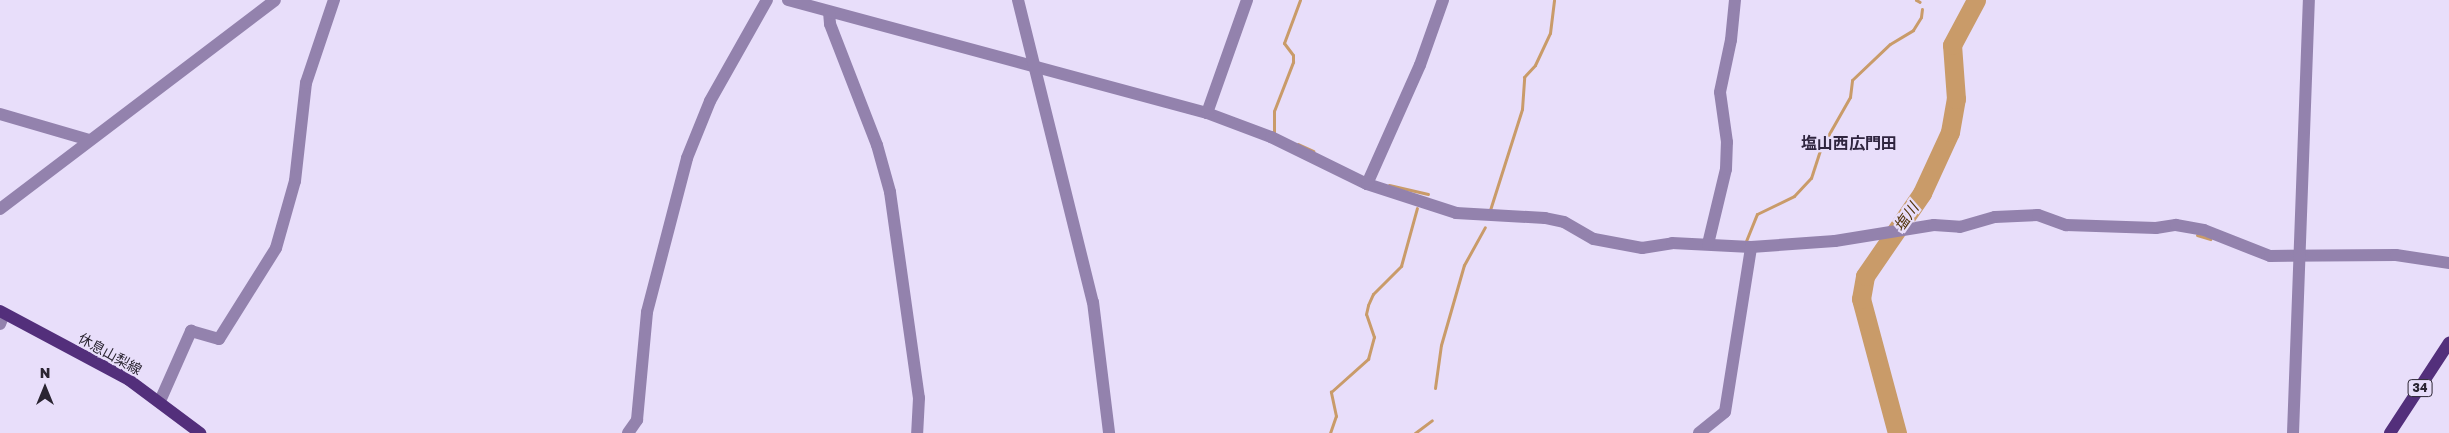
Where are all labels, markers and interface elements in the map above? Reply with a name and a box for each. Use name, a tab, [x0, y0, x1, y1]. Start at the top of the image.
district label: 塩山西広門田	[1801, 133, 1897, 153]
water label: 塩川	[1890, 200, 1922, 234]
street label: 休息山梨線	[75, 330, 145, 378]
north arrow	[20, 363, 70, 413]
text: N	[40, 364, 50, 381]
road number: 34	[2408, 378, 2432, 398]

